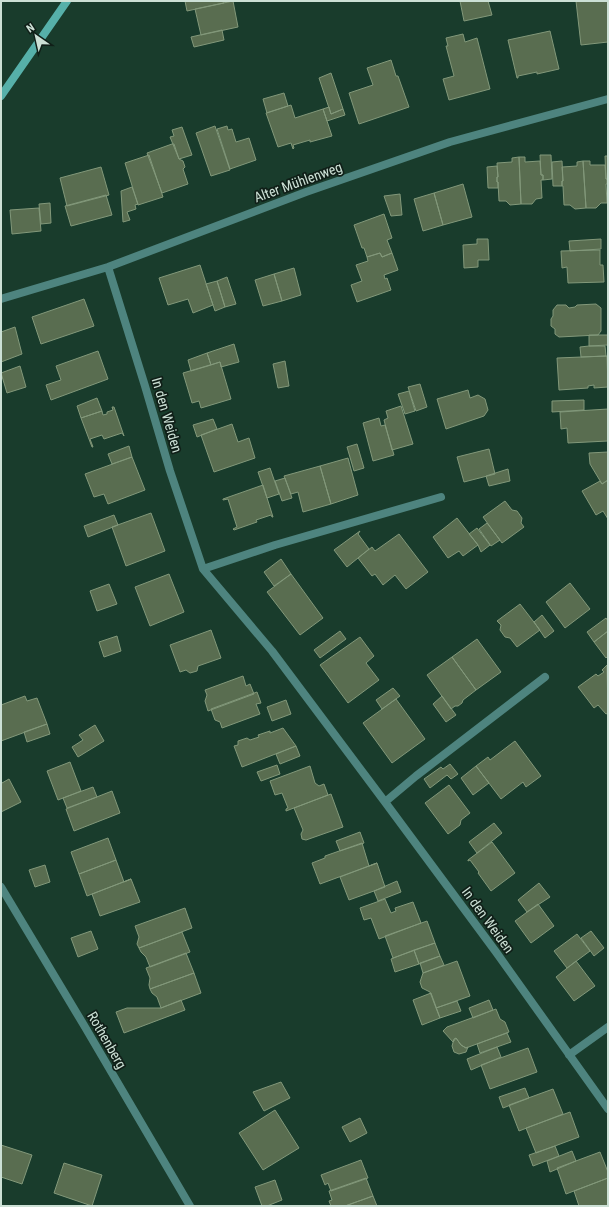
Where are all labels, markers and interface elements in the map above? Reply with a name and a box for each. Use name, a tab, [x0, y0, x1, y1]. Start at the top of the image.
north arrow	[16, 16, 56, 56]
text: N	[24, 21, 37, 35]
street label: Alter Mühlenweg	[252, 159, 344, 205]
street label: In den Weiden	[149, 376, 185, 454]
street label: In den Weiden	[459, 884, 517, 956]
street label: Rothenberg	[84, 1009, 130, 1071]

